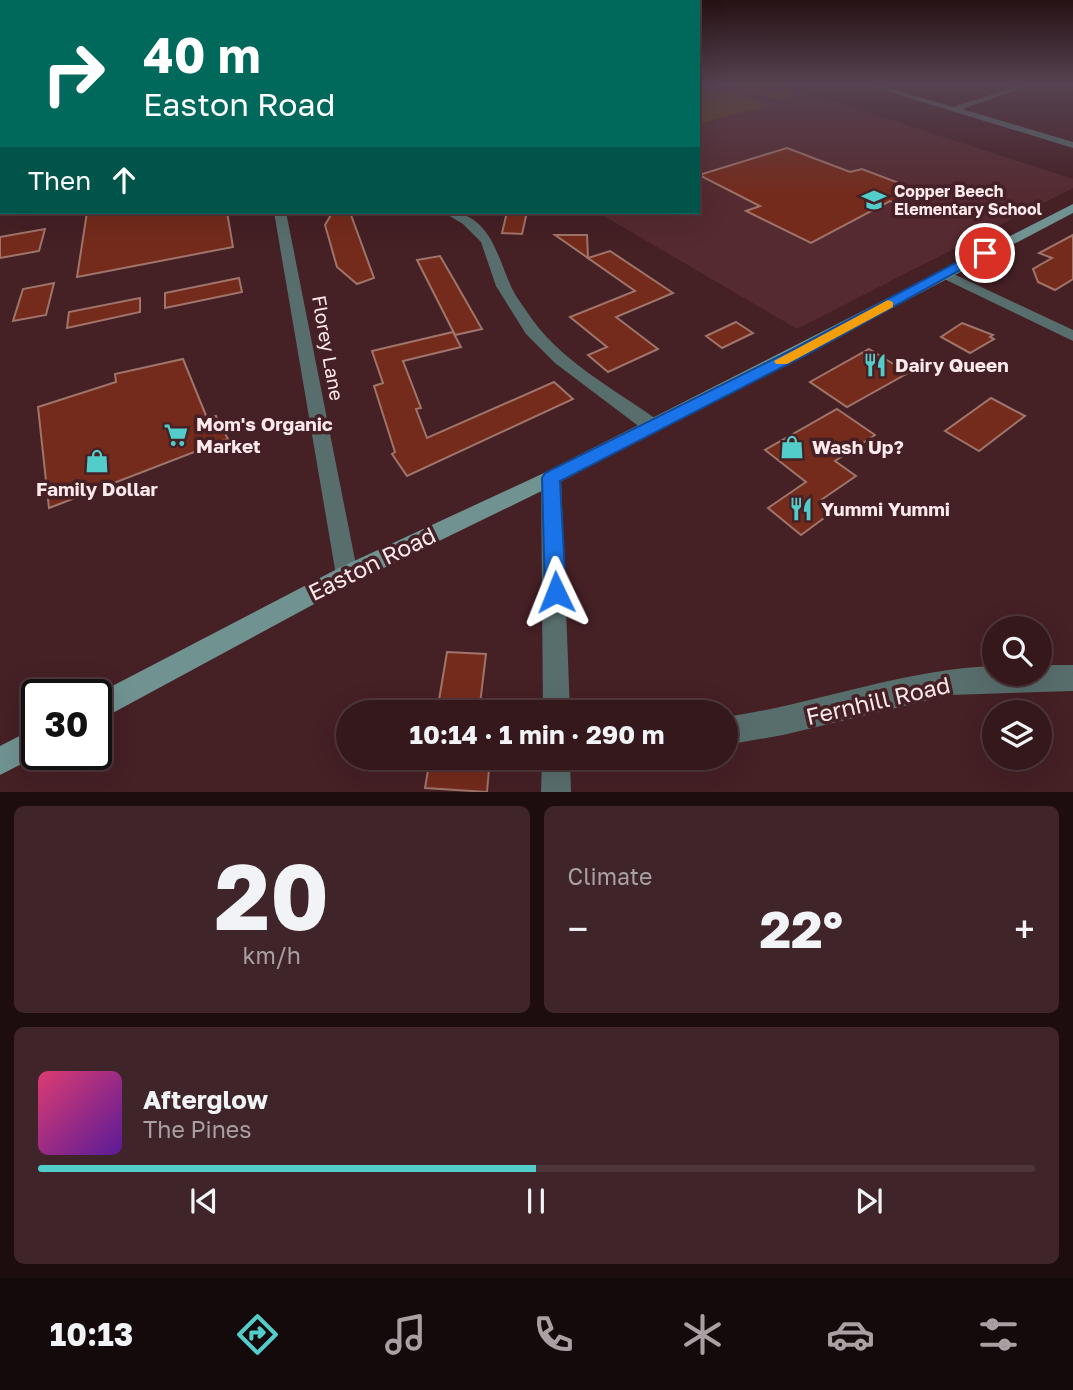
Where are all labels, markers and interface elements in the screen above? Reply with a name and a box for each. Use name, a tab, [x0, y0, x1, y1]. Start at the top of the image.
text: 40 m	[143, 25, 261, 84]
icon: right	[28, 28, 119, 119]
text: Easton Road	[143, 85, 335, 123]
icon: ahead	[105, 161, 143, 199]
text: Then	[28, 165, 91, 196]
place label: Copper Beech Elementary School	[894, 181, 1043, 219]
school or university icon: Copper Beech Elementary School	[860, 186, 888, 214]
pin	[955, 223, 1015, 283]
icon: arrive	[966, 234, 1004, 272]
street label: Florey Lane	[308, 294, 349, 402]
restaurant icon: Dairy Queen	[861, 351, 889, 379]
place label: Dairy Queen	[895, 353, 1009, 376]
place label: Mom's Organic Market	[196, 412, 333, 457]
supermarket icon: Mom's Organic Market	[162, 421, 190, 449]
shop icon: Wash Up?	[778, 433, 806, 461]
place label: Wash Up?	[812, 435, 904, 458]
shop icon: Family Dollar	[83, 447, 111, 475]
place label: Family Dollar	[36, 477, 159, 500]
restaurant icon: Yummi Yummi	[787, 495, 815, 523]
place label: Yummi Yummi	[821, 497, 950, 520]
street label: Easton Road	[303, 520, 440, 606]
position arrow	[519, 555, 593, 629]
map controls	[982, 616, 1052, 770]
button: search	[982, 616, 1052, 686]
street label: Fernhill Road	[803, 670, 953, 730]
speed limit sign: 30	[21, 679, 112, 770]
button: layers	[982, 700, 1052, 770]
text: 10:14 · 1 min · 290 m	[410, 719, 664, 750]
text: 20	[214, 841, 329, 950]
text: Climate	[568, 862, 652, 890]
text: 22°	[759, 897, 843, 959]
text: −	[568, 906, 588, 951]
text: +	[1014, 906, 1035, 951]
text: km/h	[242, 941, 301, 969]
text: Afterglow	[143, 1084, 268, 1115]
text: The Pines	[143, 1115, 251, 1143]
icon: previous	[185, 1182, 223, 1220]
icon: pause	[517, 1182, 555, 1220]
icon: next	[850, 1182, 888, 1220]
icon: directions	[233, 1310, 282, 1359]
icon: music	[381, 1310, 430, 1359]
icon: phone	[529, 1310, 578, 1359]
icon: climate	[678, 1310, 727, 1359]
icon: car	[826, 1310, 875, 1359]
icon: filters	[974, 1310, 1023, 1359]
text: 10:13	[50, 1315, 133, 1353]

